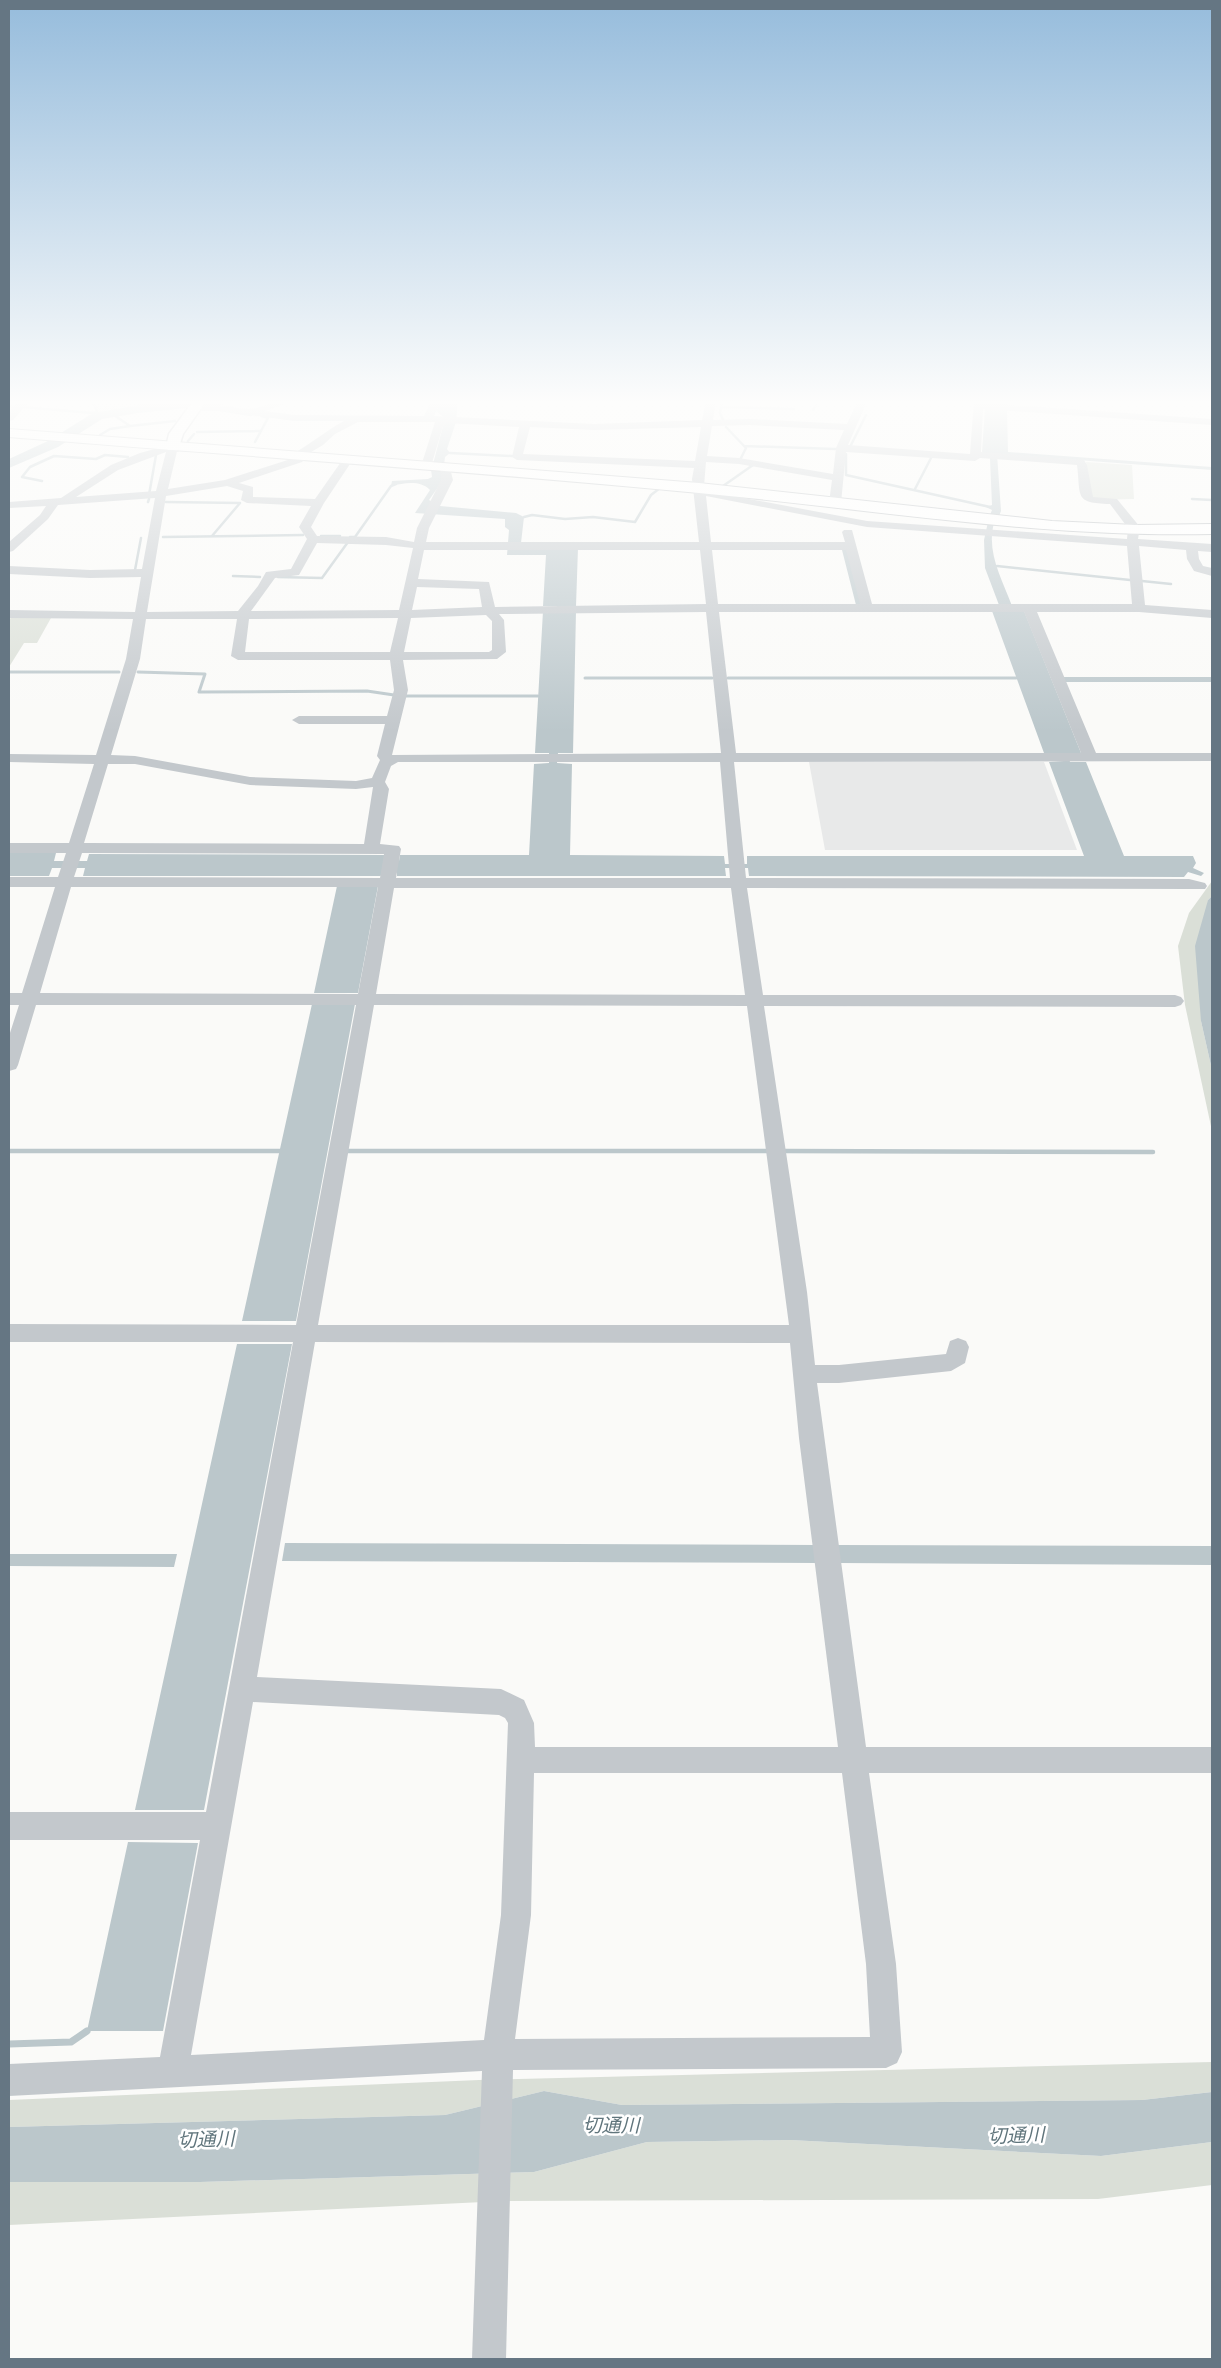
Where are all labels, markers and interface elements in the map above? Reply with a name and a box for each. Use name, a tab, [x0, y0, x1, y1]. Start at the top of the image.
water label: 切通川	[582, 2115, 641, 2136]
water label: 切通川	[987, 2124, 1047, 2147]
water label: 切通川	[177, 2128, 237, 2151]

